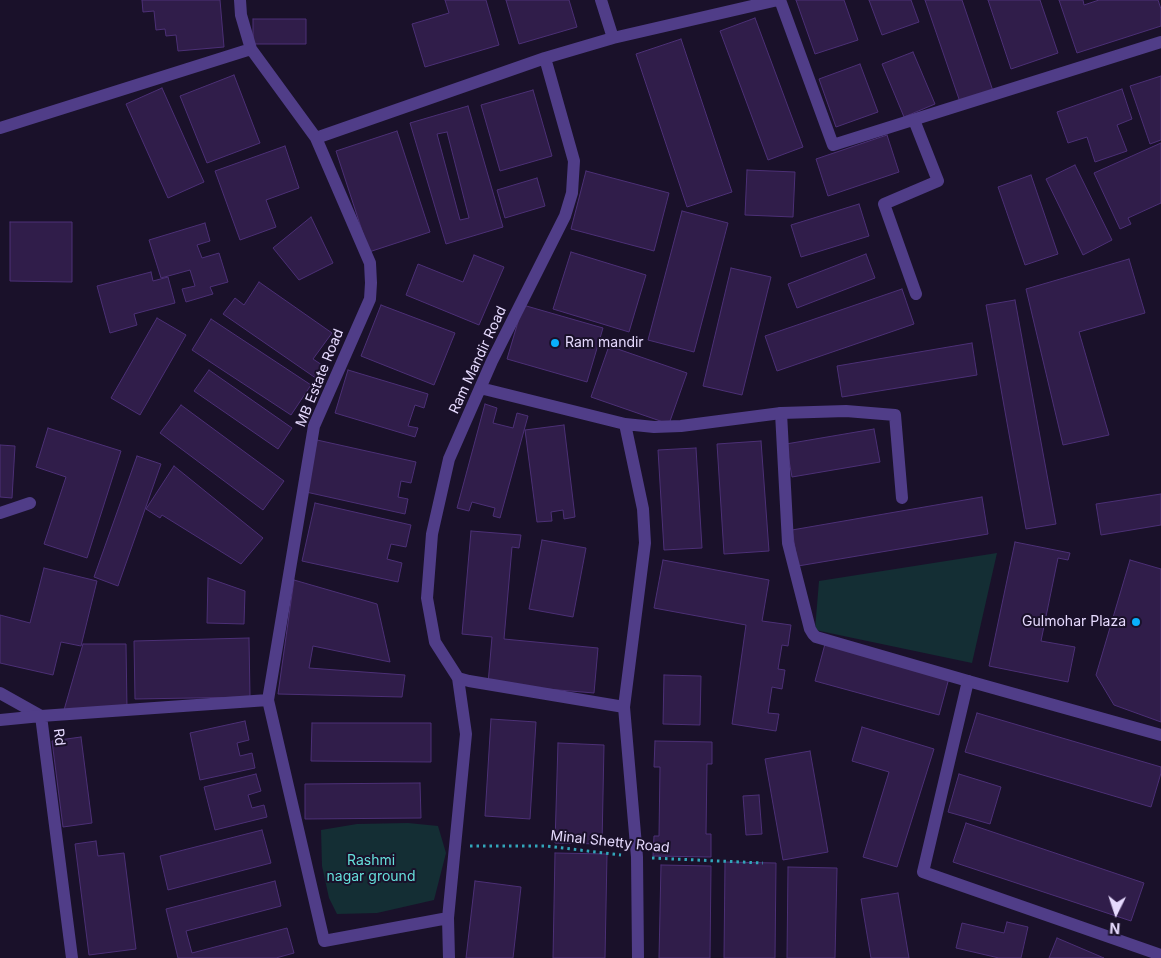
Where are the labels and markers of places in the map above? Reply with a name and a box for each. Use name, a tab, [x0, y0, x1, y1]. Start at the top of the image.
place label: Ram mandir	[565, 335, 644, 351]
marker: Ram mandir	[549, 337, 561, 349]
place label: Gulmohar Plaza	[1022, 614, 1126, 630]
marker: Gulmohar Plaza	[1130, 616, 1142, 628]

